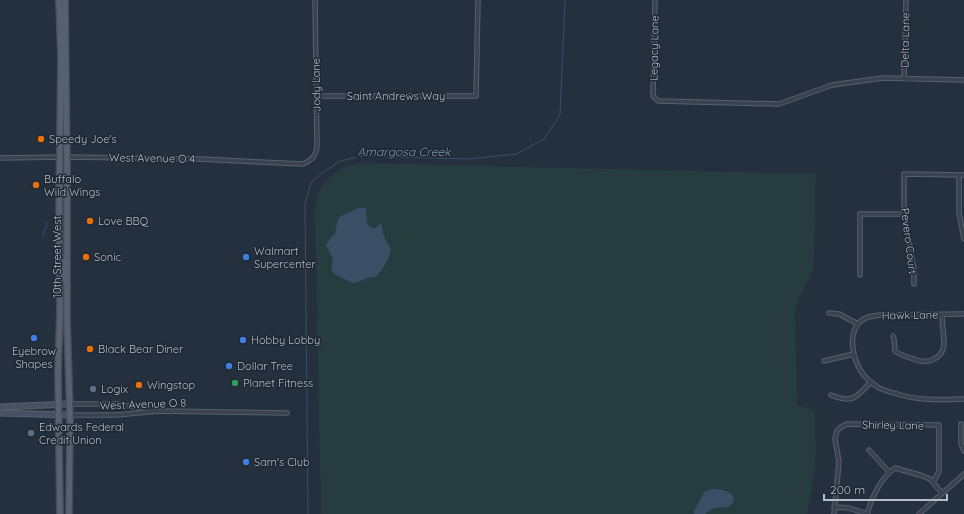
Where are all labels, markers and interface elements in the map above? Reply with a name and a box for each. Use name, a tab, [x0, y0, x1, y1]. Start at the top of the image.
street label: Delta Lane	[898, 12, 912, 68]
street label: Legacy Lane	[646, 15, 662, 81]
street label: Jody Lane	[309, 58, 323, 112]
street label: Saint Andrews Way	[347, 89, 445, 103]
place label: Speedy Joe's	[49, 132, 117, 146]
marker: Speedy Joe's	[36, 134, 46, 144]
water label: Amargosa Creek	[357, 144, 452, 159]
street label: West Avenue O 4	[109, 150, 196, 166]
place label: Buffalo Wild Wings	[44, 172, 100, 199]
marker: Buffalo Wild Wings	[31, 180, 41, 190]
street label: Pevero Court	[898, 207, 920, 275]
place label: Love BBQ	[98, 214, 149, 228]
street label: 10th Street West	[50, 216, 64, 298]
marker: Love BBQ	[85, 216, 95, 226]
place label: Walmart Supercenter	[254, 244, 316, 271]
place label: Sonic	[94, 250, 122, 264]
marker: Sonic	[81, 252, 91, 262]
marker: Walmart Supercenter	[241, 252, 251, 262]
street label: Hawk Lane	[881, 308, 939, 322]
marker: Eyebrow Shapes	[29, 333, 39, 343]
place label: Hobby Lobby	[251, 333, 320, 347]
marker: Hobby Lobby	[238, 335, 248, 345]
place label: Black Bear Diner	[98, 342, 184, 356]
place label: Eyebrow Shapes	[12, 344, 56, 371]
marker: Black Bear Diner	[85, 344, 95, 354]
place label: Dollar Tree	[237, 359, 293, 373]
marker: Dollar Tree	[224, 361, 234, 371]
place label: Planet Fitness	[243, 376, 313, 390]
place label: Wingstop	[147, 378, 196, 392]
marker: Planet Fitness	[230, 378, 240, 388]
marker: Wingstop	[134, 380, 144, 390]
place label: Logix	[101, 382, 128, 396]
marker: Logix	[88, 384, 98, 394]
street label: West Avenue O 8	[100, 395, 187, 413]
street label: Shirley Lane	[862, 417, 924, 433]
place label: Edwards Federal Credit Union	[39, 420, 124, 447]
marker: Edwards Federal Credit Union	[26, 428, 36, 438]
place label: Sam's Club	[254, 455, 310, 469]
marker: Sam's Club	[241, 457, 251, 467]
scale bar	[824, 476, 947, 502]
text: 200 m	[830, 482, 865, 497]

